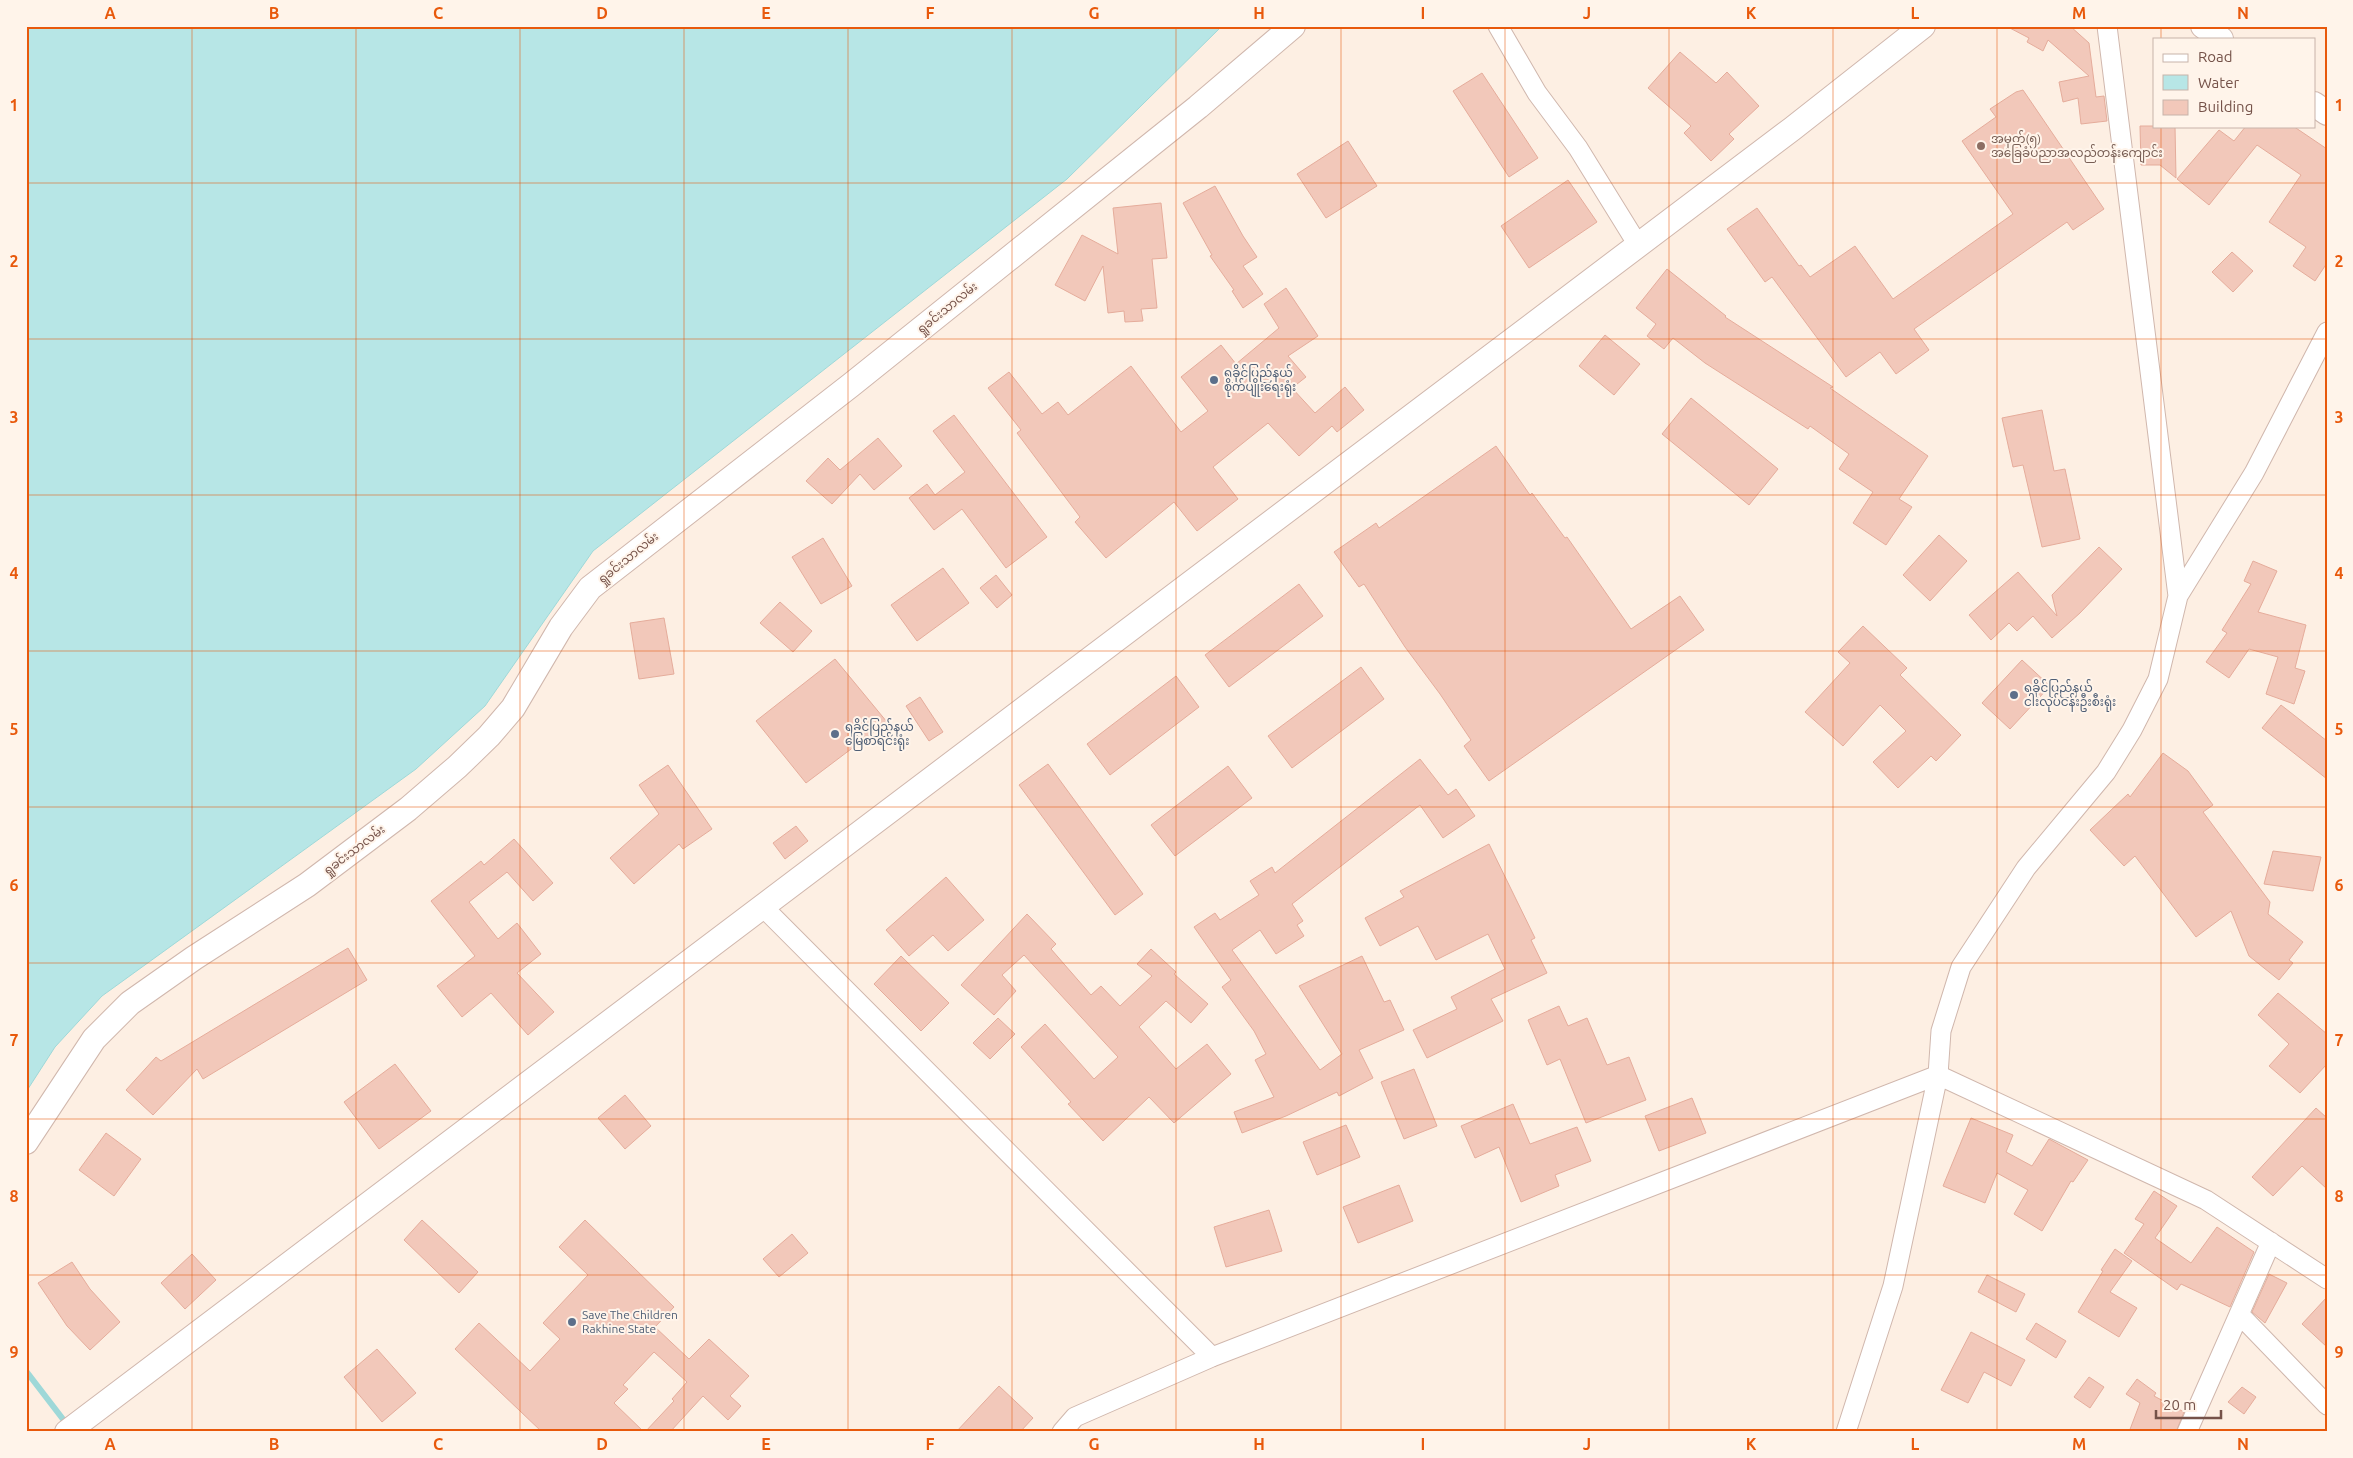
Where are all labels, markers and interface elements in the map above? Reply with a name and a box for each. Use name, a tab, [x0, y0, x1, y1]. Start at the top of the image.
text: A	[104, 4, 116, 22]
text: B	[269, 4, 279, 22]
text: C	[433, 4, 443, 22]
text: D	[596, 4, 608, 22]
text: E	[761, 4, 771, 22]
text: F	[926, 4, 935, 22]
text: G	[1088, 4, 1100, 22]
text: H	[1253, 4, 1265, 22]
text: I	[1421, 4, 1425, 22]
text: J	[1583, 4, 1591, 22]
text: K	[1746, 4, 1757, 22]
text: L	[1911, 4, 1920, 22]
text: M	[2072, 4, 2086, 22]
text: N	[2237, 4, 2249, 22]
legend	[2153, 38, 2316, 128]
text: Road	[2198, 48, 2233, 65]
text: Water	[2198, 74, 2239, 91]
text: 1	[9, 96, 19, 114]
text: 1	[2334, 96, 2344, 114]
text: Building	[2198, 98, 2253, 115]
place label: အမှတ်(၅) အခြေခံပညာအလည်တန်းကျောင်း	[1991, 130, 2163, 163]
marker: အမှတ်(၅) အခြေခံပညာအလည်တန်းကျောင်း	[1975, 140, 1987, 152]
text: 2	[9, 252, 19, 270]
text: 2	[2334, 252, 2344, 270]
street label: ရှုခင်းသာလမ်း	[913, 278, 982, 339]
place label: ရခိုင်ပြည်နယ် စိုက်ပျိုးရေးရုံး	[1224, 364, 1296, 397]
marker: ရခိုင်ပြည်နယ် စိုက်ပျိုးရေးရုံး	[1208, 374, 1220, 386]
text: 3	[9, 408, 19, 426]
text: 3	[2334, 408, 2344, 426]
street label: ရှုခင်းသာလမ်း	[594, 528, 663, 589]
text: 4	[9, 564, 19, 582]
text: 4	[2334, 564, 2344, 582]
place label: ရခိုင်ပြည်နယ် ငါးလုပ်ငန်းဦးစီးရုံး	[2024, 679, 2116, 712]
marker: ရခိုင်ပြည်နယ် ငါးလုပ်ငန်းဦးစီးရုံး	[2008, 689, 2020, 701]
place label: ရခိုင်ပြည်နယ် မြေစာရင်းရုံး	[845, 718, 914, 751]
text: 5	[9, 720, 19, 738]
text: 5	[2334, 720, 2344, 738]
marker: ရခိုင်ပြည်နယ် မြေစာရင်းရုံး	[829, 728, 841, 740]
street label: ရှုခင်းသာလမ်း	[319, 821, 390, 880]
text: 6	[9, 876, 19, 894]
text: 6	[2334, 876, 2344, 894]
text: 7	[9, 1031, 19, 1049]
text: 7	[2334, 1031, 2344, 1049]
text: 8	[9, 1187, 19, 1205]
text: 8	[2334, 1187, 2344, 1205]
place label: Save The Children Rakhine State	[582, 1308, 678, 1335]
marker: Save The Children Rakhine State	[566, 1316, 578, 1328]
text: 9	[9, 1343, 19, 1361]
text: 9	[2334, 1343, 2344, 1361]
scale bar	[2156, 1388, 2220, 1420]
text: 20 m	[2163, 1396, 2196, 1413]
text: A	[104, 1435, 116, 1453]
text: B	[269, 1435, 279, 1453]
text: C	[433, 1435, 443, 1453]
text: D	[596, 1435, 608, 1453]
text: E	[761, 1435, 771, 1453]
text: F	[926, 1435, 935, 1453]
text: G	[1088, 1435, 1100, 1453]
text: H	[1253, 1435, 1265, 1453]
text: I	[1421, 1435, 1425, 1453]
text: J	[1583, 1435, 1591, 1453]
text: K	[1746, 1435, 1757, 1453]
text: L	[1911, 1435, 1920, 1453]
text: M	[2072, 1435, 2086, 1453]
text: N	[2237, 1435, 2249, 1453]

